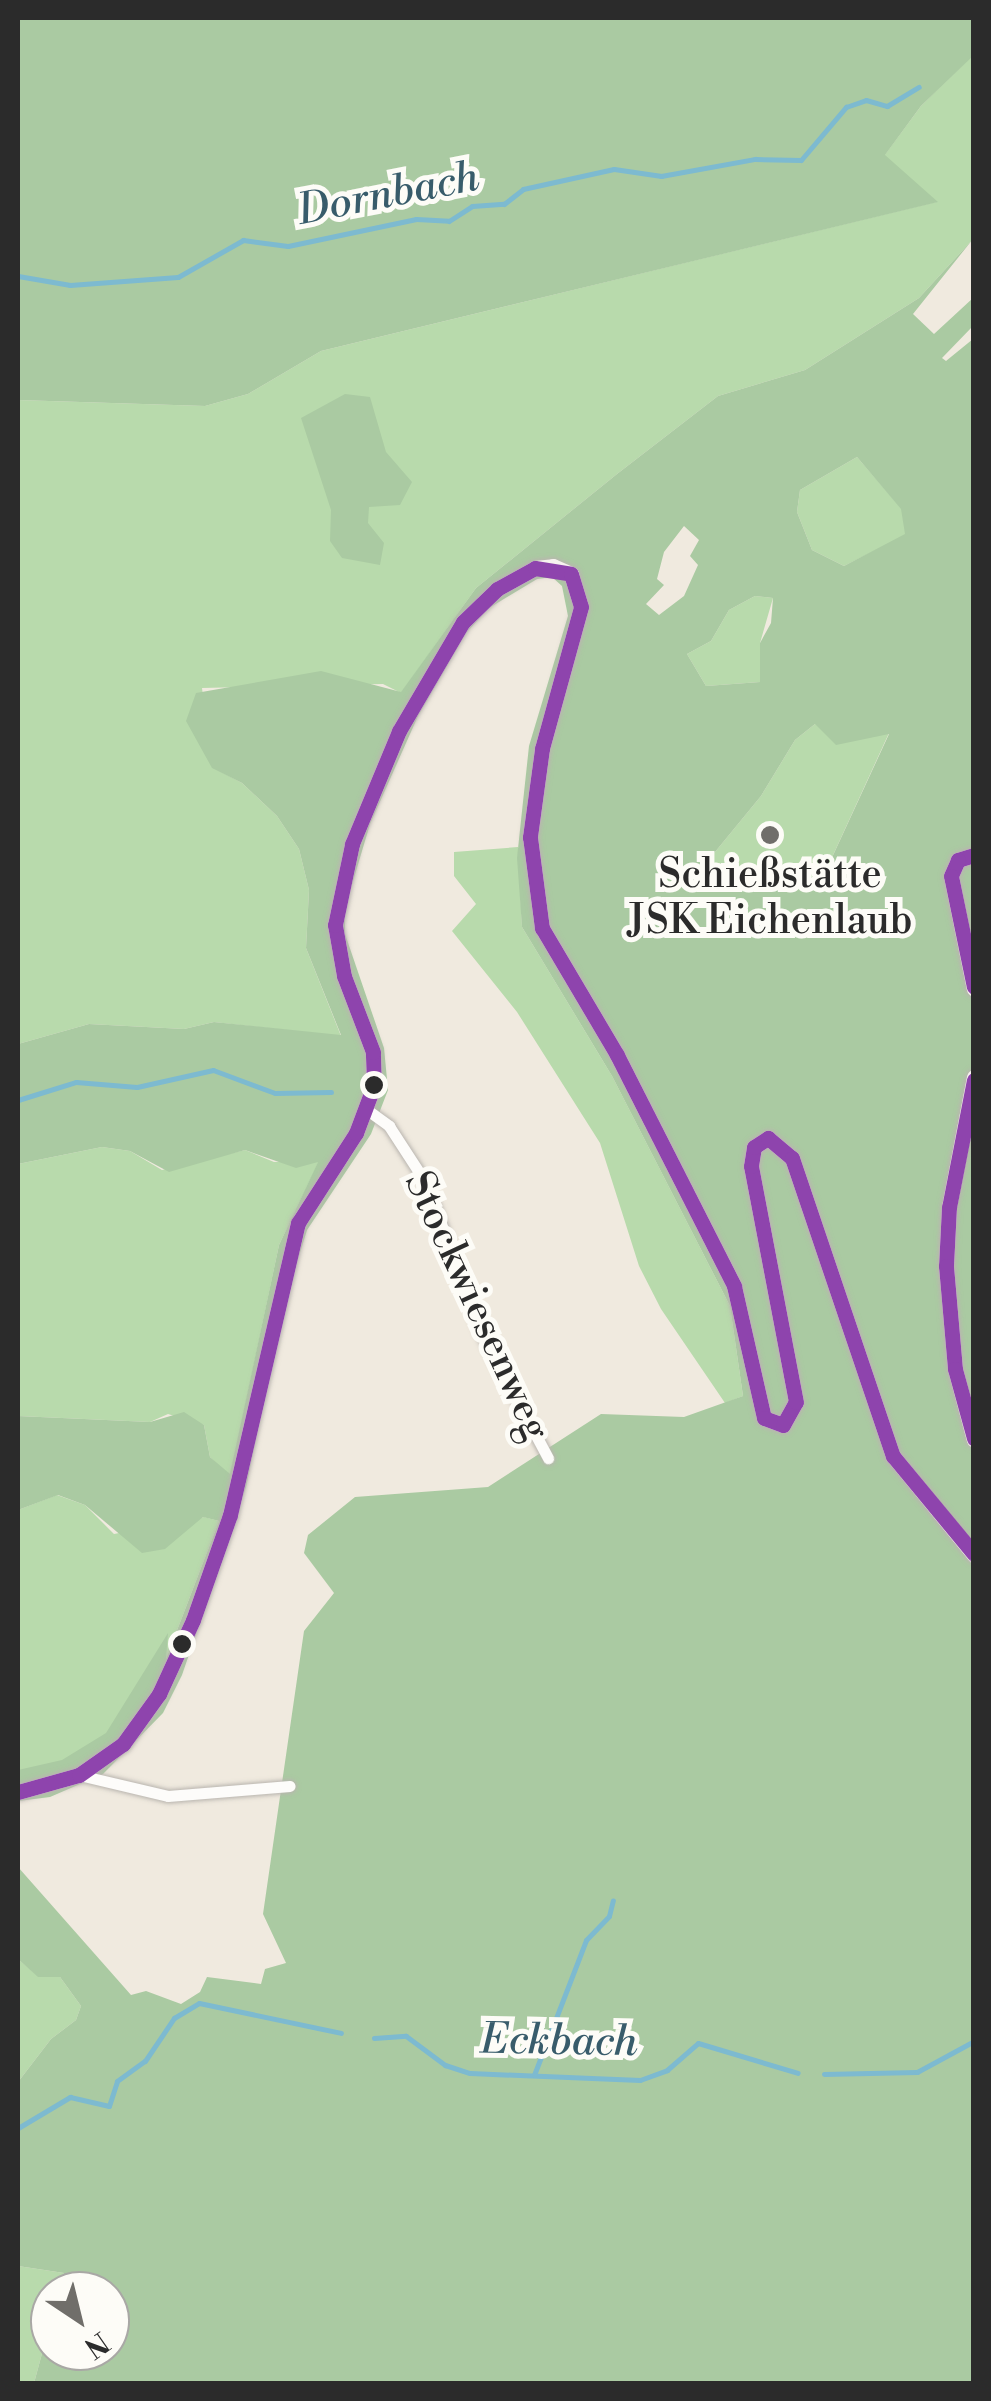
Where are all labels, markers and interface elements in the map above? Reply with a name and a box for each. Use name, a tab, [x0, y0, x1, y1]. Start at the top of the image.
water label: Dornbach	[293, 153, 483, 237]
marker: Schießstätte JSK Eichenlaub	[759, 824, 781, 846]
place label: Schießstätte JSK Eichenlaub	[627, 851, 913, 945]
unlabelled marker	[364, 1075, 384, 1095]
street label: Stockwiesenweg	[394, 1164, 560, 1448]
unlabelled marker	[172, 1634, 192, 1654]
water label: Eckbach	[480, 2015, 638, 2069]
north arrow	[30, 2271, 130, 2371]
text: N	[77, 2324, 115, 2365]

